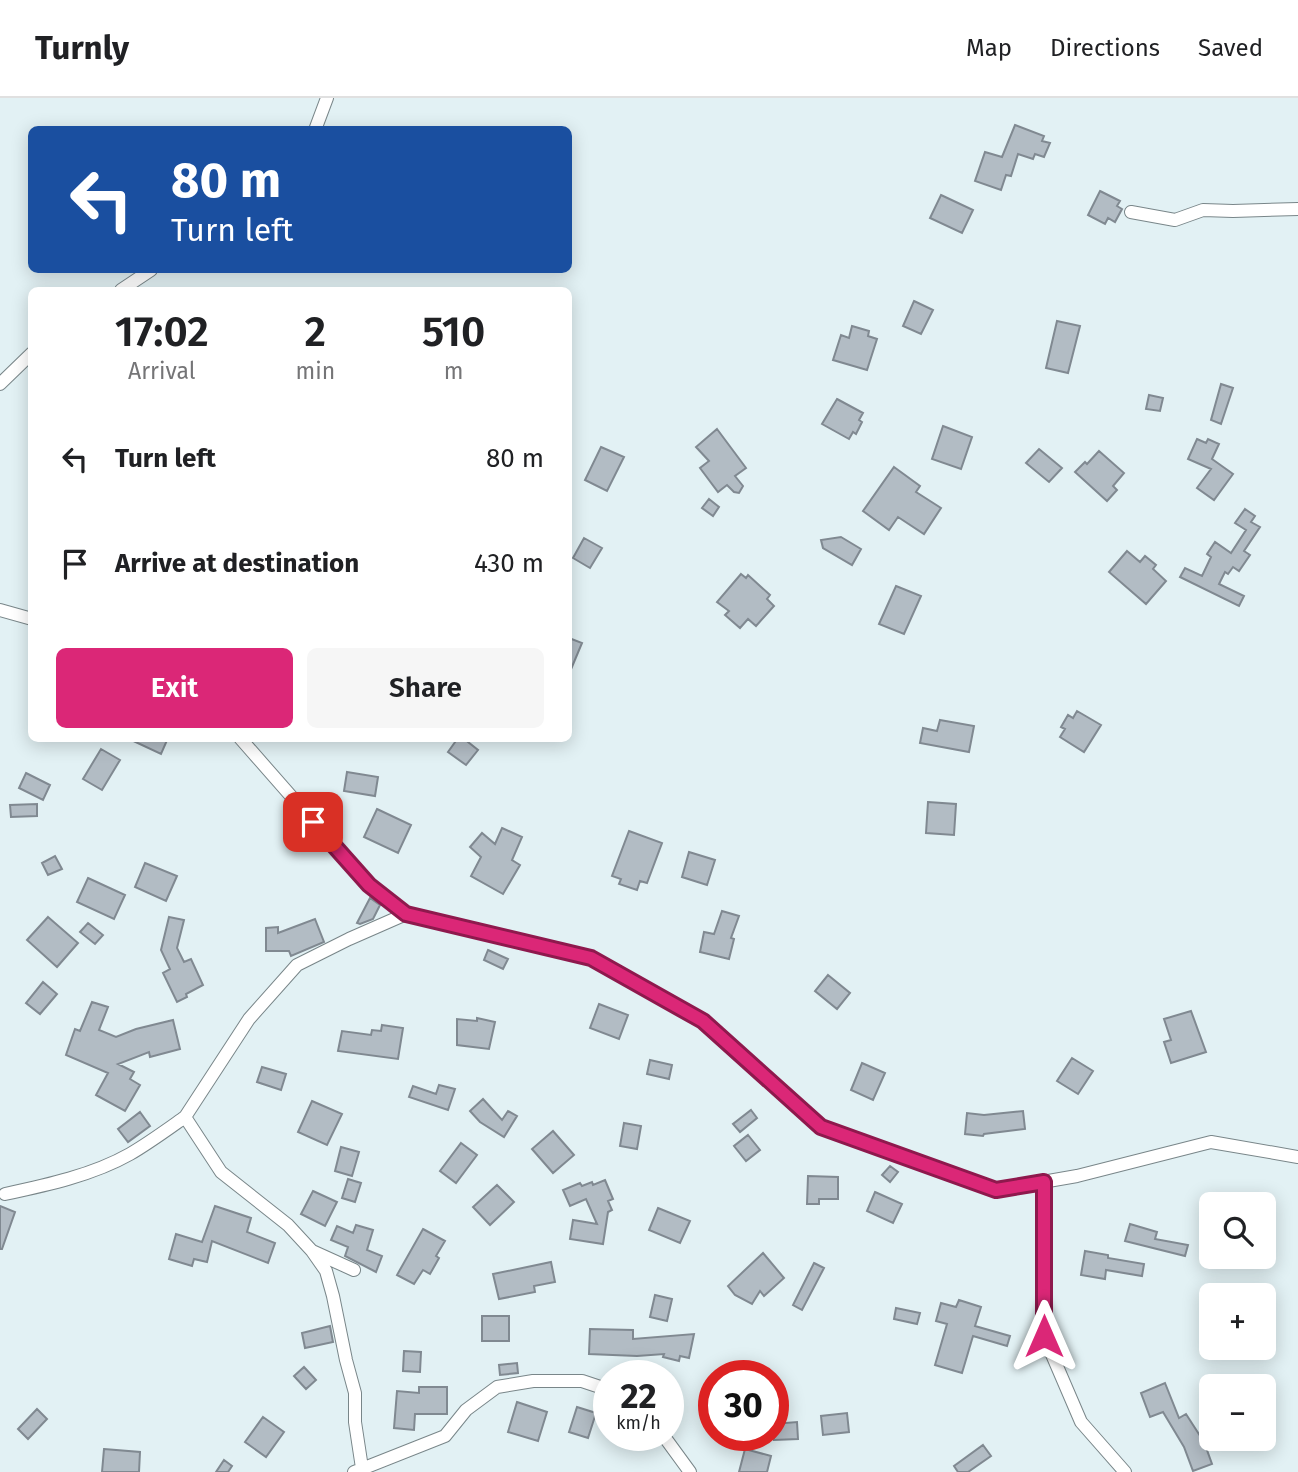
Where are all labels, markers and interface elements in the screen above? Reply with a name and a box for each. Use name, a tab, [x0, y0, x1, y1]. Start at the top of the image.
text: Turnly	[35, 28, 129, 68]
text: Map	[966, 34, 1012, 62]
text: Directions	[1050, 34, 1160, 62]
text: Saved	[1198, 34, 1263, 62]
text: 80 m	[171, 151, 281, 210]
icon: left	[56, 154, 147, 245]
text: Turn left	[171, 211, 293, 249]
text: 17:02	[115, 307, 209, 357]
text: 2	[305, 307, 326, 357]
text: 510	[422, 307, 485, 357]
text: Arrival	[128, 357, 195, 385]
text: min	[296, 357, 335, 385]
text: m	[444, 357, 463, 385]
icon: left	[56, 440, 94, 478]
text: Turn left	[115, 443, 216, 474]
text: 80 m	[486, 443, 544, 474]
icon: arrive	[56, 545, 94, 583]
text: Arrive at destination	[115, 548, 359, 579]
text: 430 m	[474, 548, 544, 579]
button: Exit	[56, 648, 293, 728]
button: Share	[307, 648, 544, 728]
pin	[283, 792, 343, 852]
icon: arrive	[294, 803, 332, 841]
map controls	[1199, 1192, 1276, 1451]
button: search	[1199, 1192, 1276, 1269]
button: +	[1199, 1283, 1276, 1360]
position arrow	[1007, 1299, 1081, 1373]
speed limit sign: 30	[698, 1360, 789, 1451]
button: −	[1199, 1374, 1276, 1451]
text: 22	[620, 1375, 657, 1417]
text: km/h	[616, 1412, 661, 1434]

